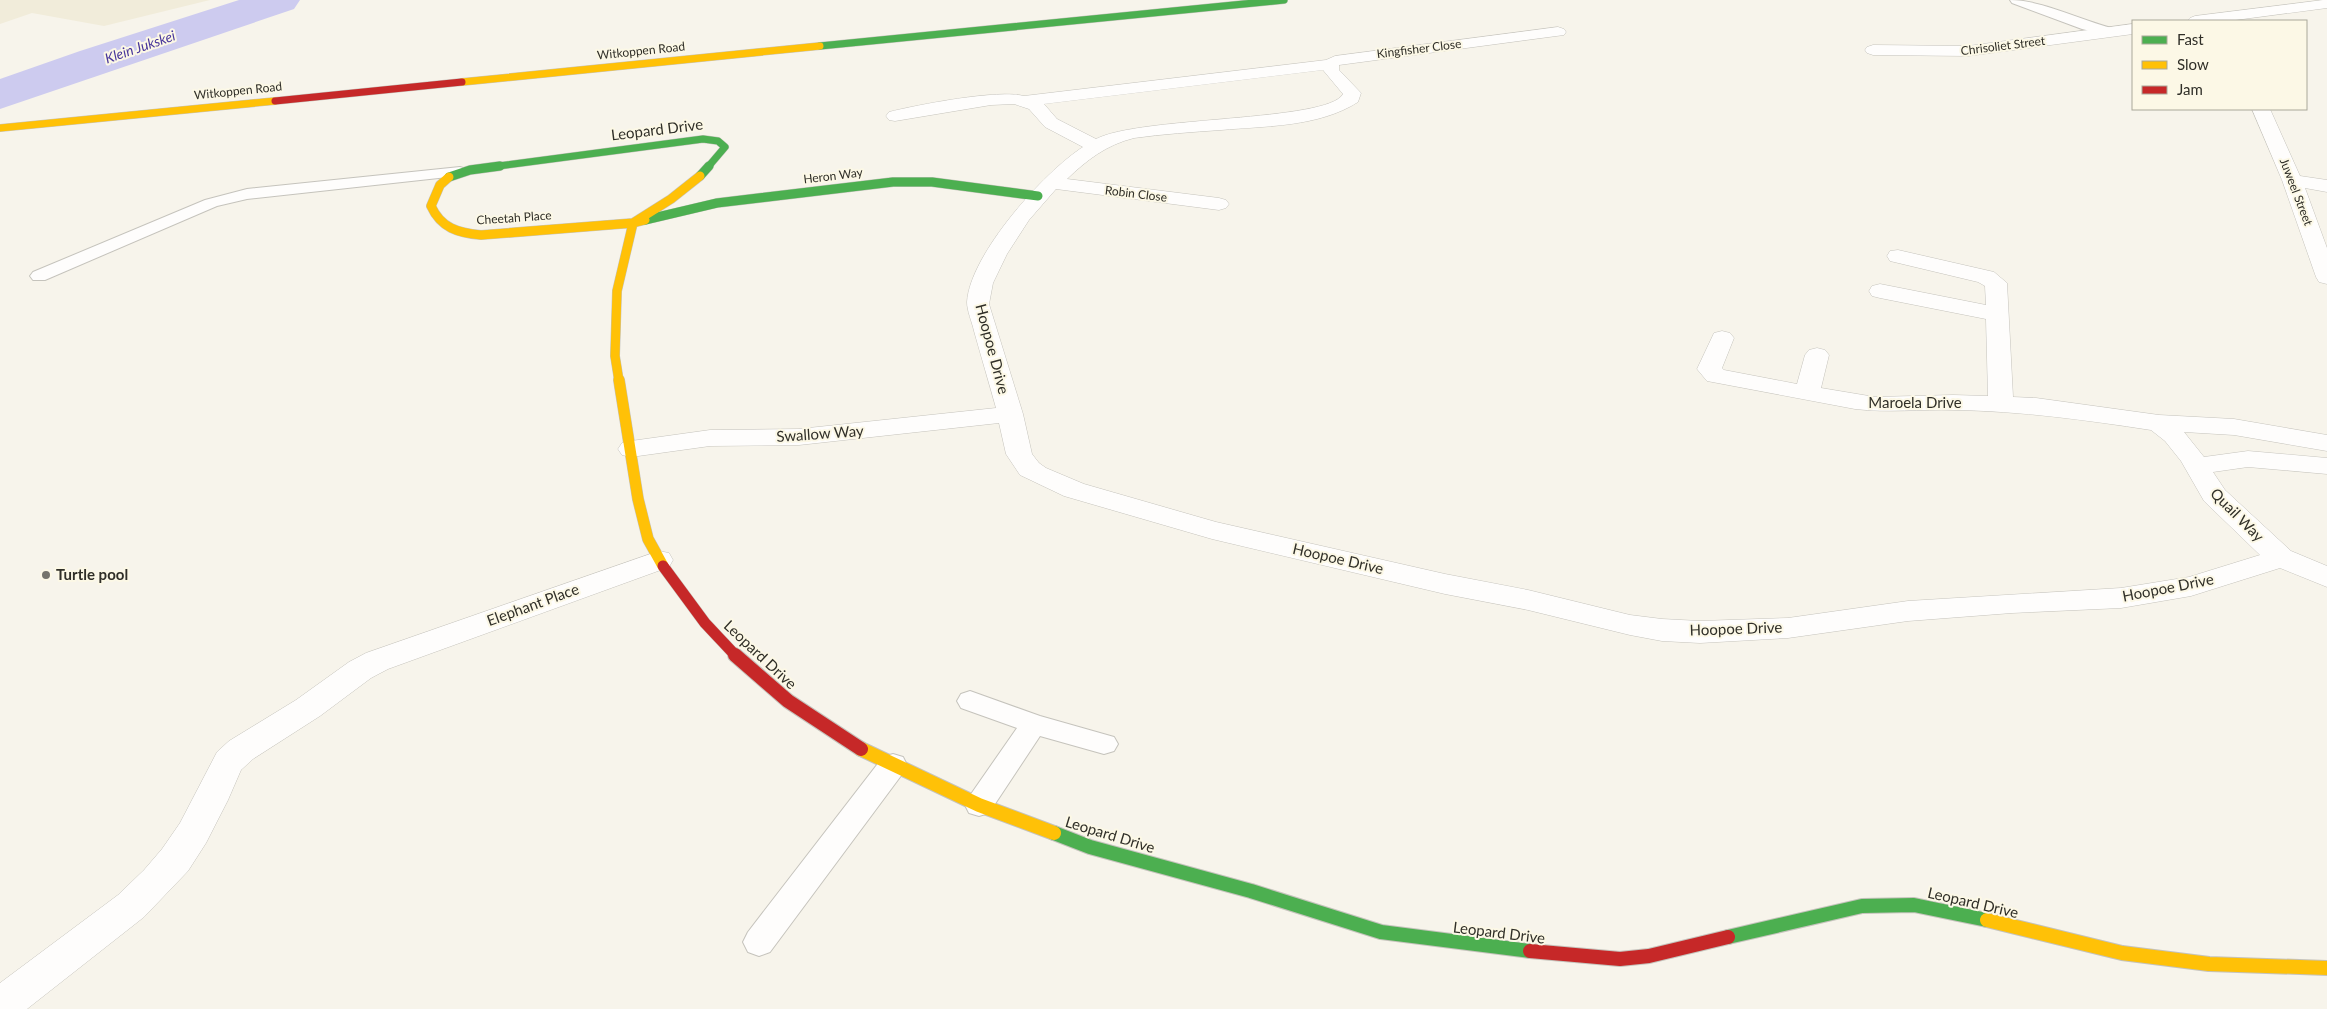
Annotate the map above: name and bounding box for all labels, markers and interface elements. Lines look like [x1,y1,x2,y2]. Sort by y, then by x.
legend [2132,20,2307,110]
water label: Klein Jukskei [102,26,178,67]
text: Fast [2177,30,2204,48]
street label: Chrisoliet Street [1960,33,2047,58]
street label: Kingfisher Close [1376,36,1462,61]
street label: Witkoppen Road [596,38,686,63]
text: Slow [2177,55,2209,73]
street label: Witkoppen Road [193,78,283,103]
text: Jam [2177,80,2203,98]
street label: Leopard Drive [610,114,704,144]
street label: Juweel Street [2277,156,2316,228]
street label: Heron Way [802,164,864,187]
street label: Robin Close [1104,182,1168,205]
street label: Cheetah Place [476,207,552,228]
street label: Hoopoe Drive [972,302,1014,396]
street label: Maroela Drive [1868,393,1962,411]
street label: Swallow Way [776,421,864,445]
street label: Quail Way [2207,484,2268,545]
street label: Hoopoe Drive [1291,539,1385,577]
place label: Turtle pool [56,565,128,583]
marker: Turtle pool [40,569,52,581]
street label: Hoopoe Drive [2121,569,2215,605]
street label: Elephant Place [484,579,581,629]
street label: Leopard Drive [721,616,801,692]
street label: Hoopoe Drive [1689,617,1783,639]
street label: Leopard Drive [1063,812,1157,856]
street label: Leopard Drive [1926,883,2020,921]
street label: Leopard Drive [1452,917,1546,947]

